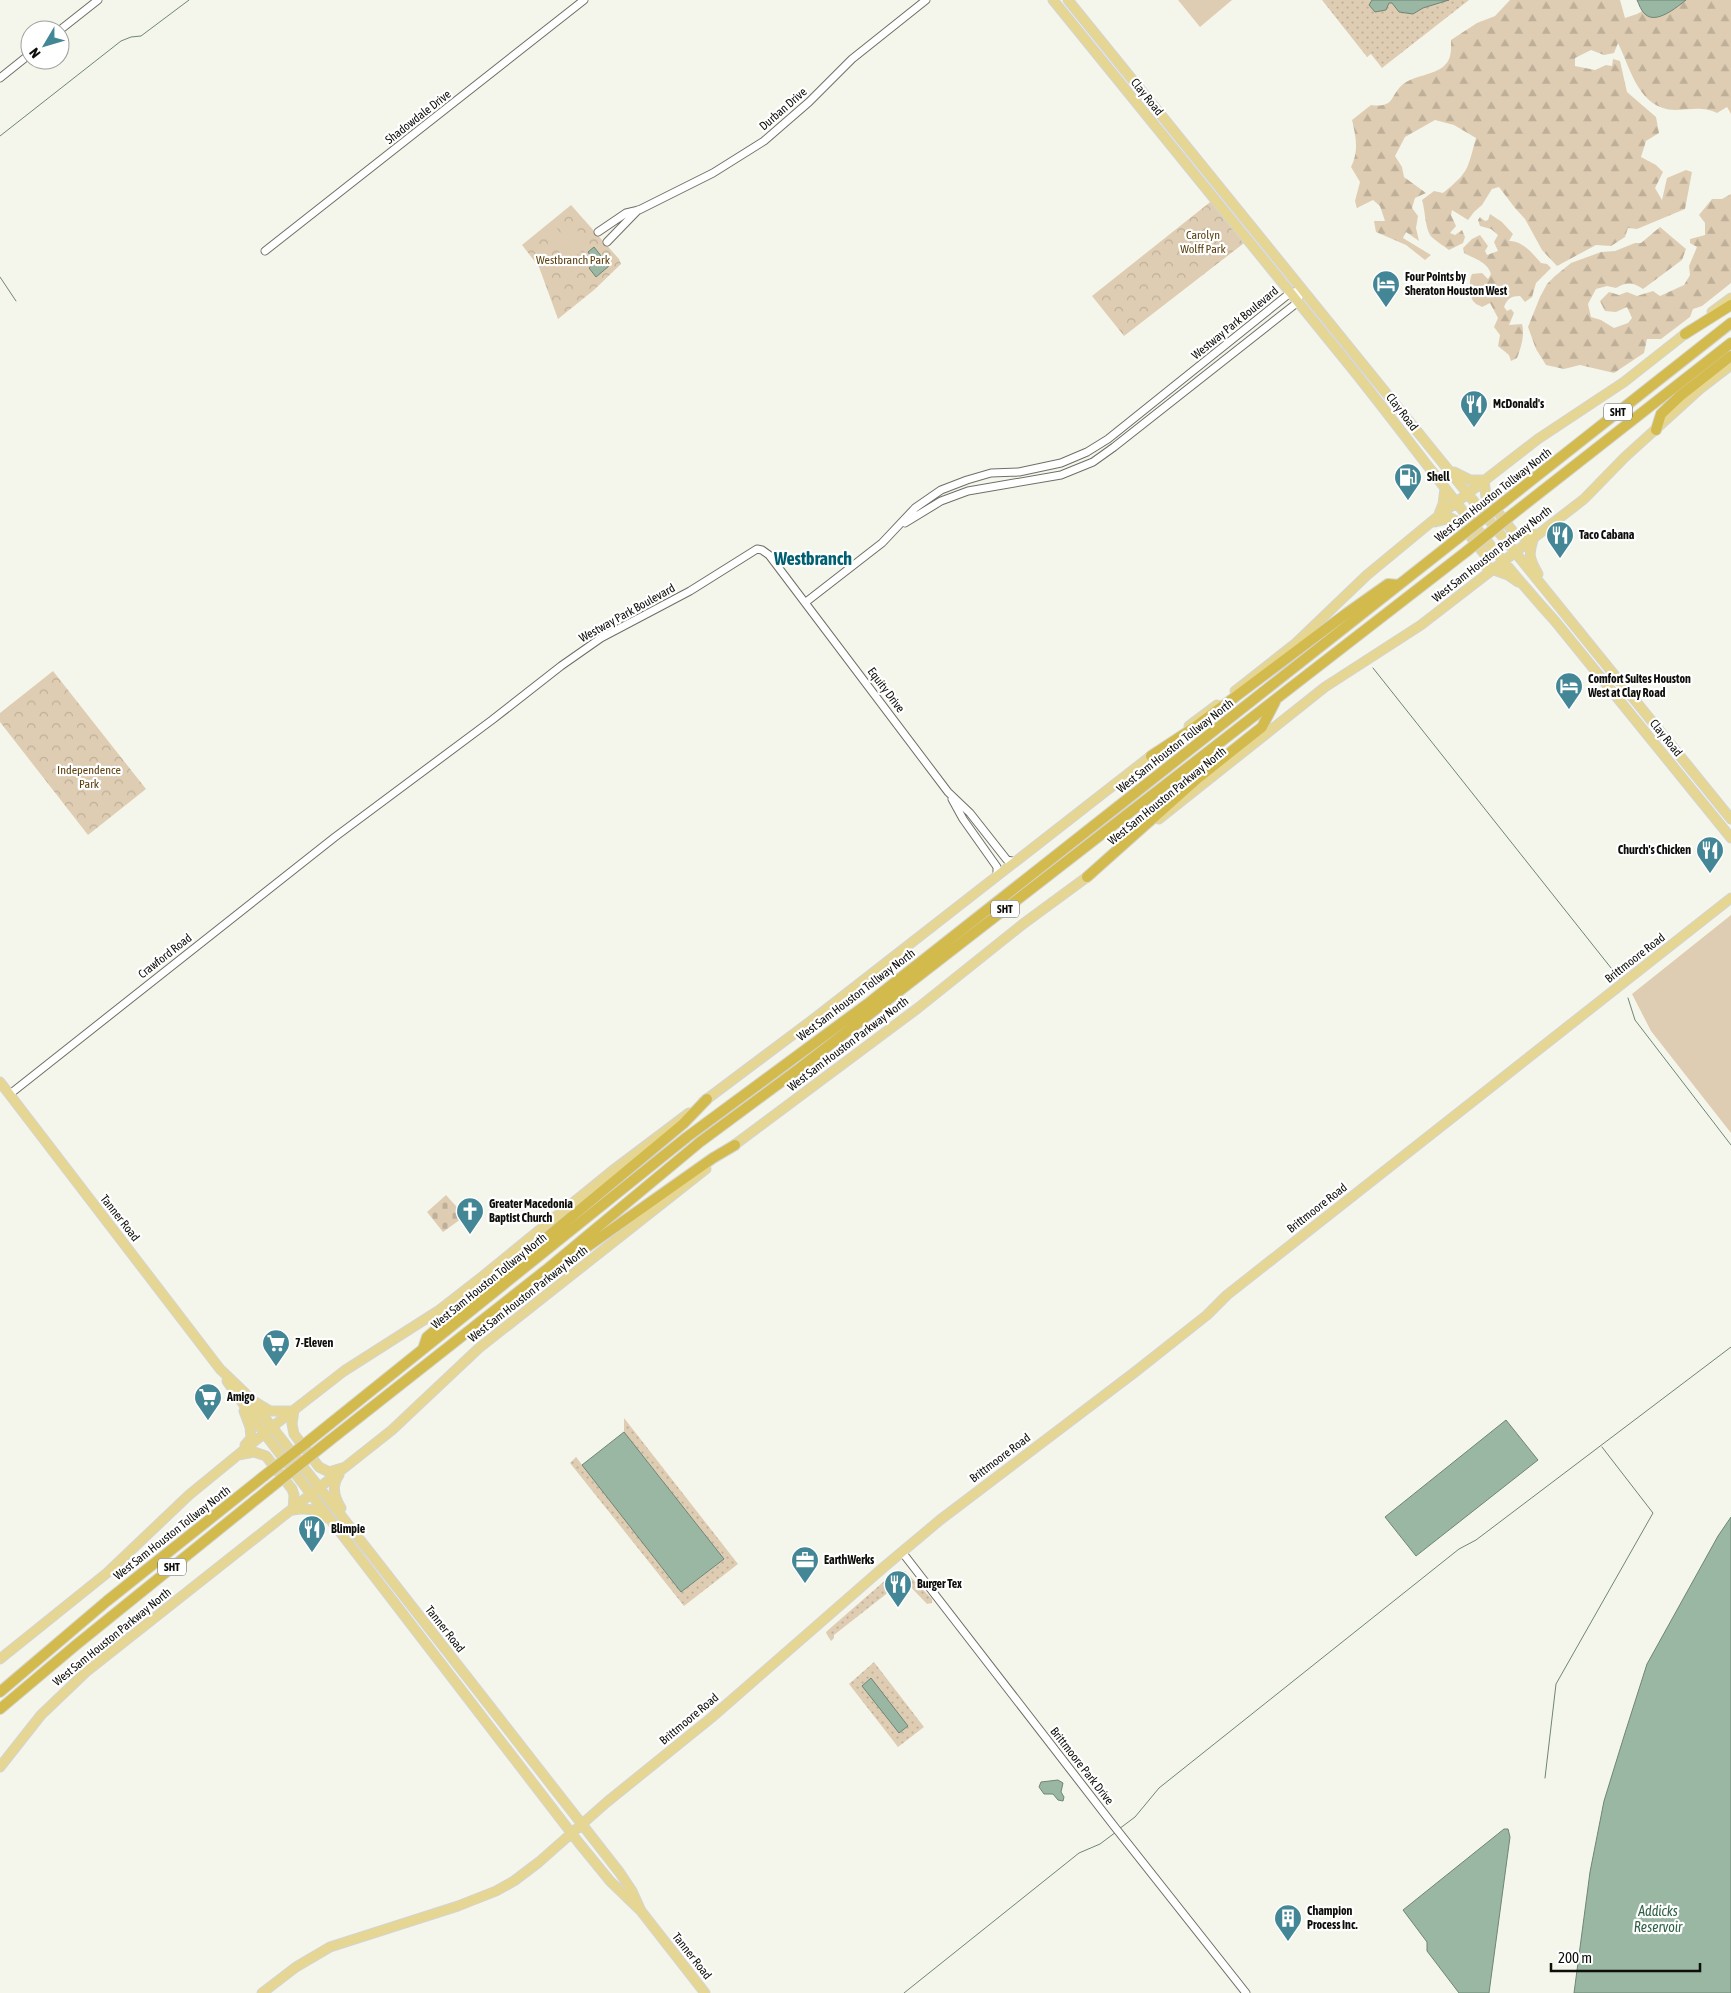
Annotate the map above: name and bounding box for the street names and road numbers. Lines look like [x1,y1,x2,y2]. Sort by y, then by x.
street label: Clay Road [1128,76,1166,118]
street label: Durban Drive [756,85,810,133]
street label: Shadowdale Drive [382,87,454,147]
street label: Westway Park Boulevard [1189,284,1281,362]
street label: Clay Road [1383,390,1421,434]
road number: SHT [1604,404,1632,421]
street label: West Sam Houston Tollway North [1432,445,1554,545]
street label: West Sam Houston Parkway North [1429,503,1555,605]
street label: Westway Park Boulevard [577,581,677,645]
street label: Equity Drive [865,665,907,715]
street label: West Sam Houston Tollway North [1114,696,1236,796]
street label: Clay Road [1647,717,1685,759]
street label: West Sam Houston Parkway North [1105,744,1229,848]
road number: SHT [991,901,1019,918]
street label: Brittmoore Road [1602,930,1668,986]
street label: Crawford Road [135,931,195,981]
street label: West Sam Houston Tollway North [794,946,918,1044]
street label: West Sam Houston Parkway North [785,994,911,1094]
street label: Brittmoore Road [1284,1180,1350,1236]
street label: Tanner Road [97,1192,143,1244]
street label: West Sam Houston Tollway North [429,1230,549,1332]
street label: West Sam Houston Parkway North [465,1243,591,1345]
street label: Brittmoore Road [967,1431,1033,1485]
street label: West Sam Houston Tollway North [111,1483,233,1583]
road number: SHT [158,1558,186,1575]
street label: West Sam Houston Parkway North [50,1585,174,1689]
street label: Tanner Road [422,1603,468,1655]
street label: Brittmoore Road [657,1690,721,1748]
street label: Brittmoore Park Drive [1047,1724,1117,1808]
street label: Tanner Road [669,1930,715,1982]

